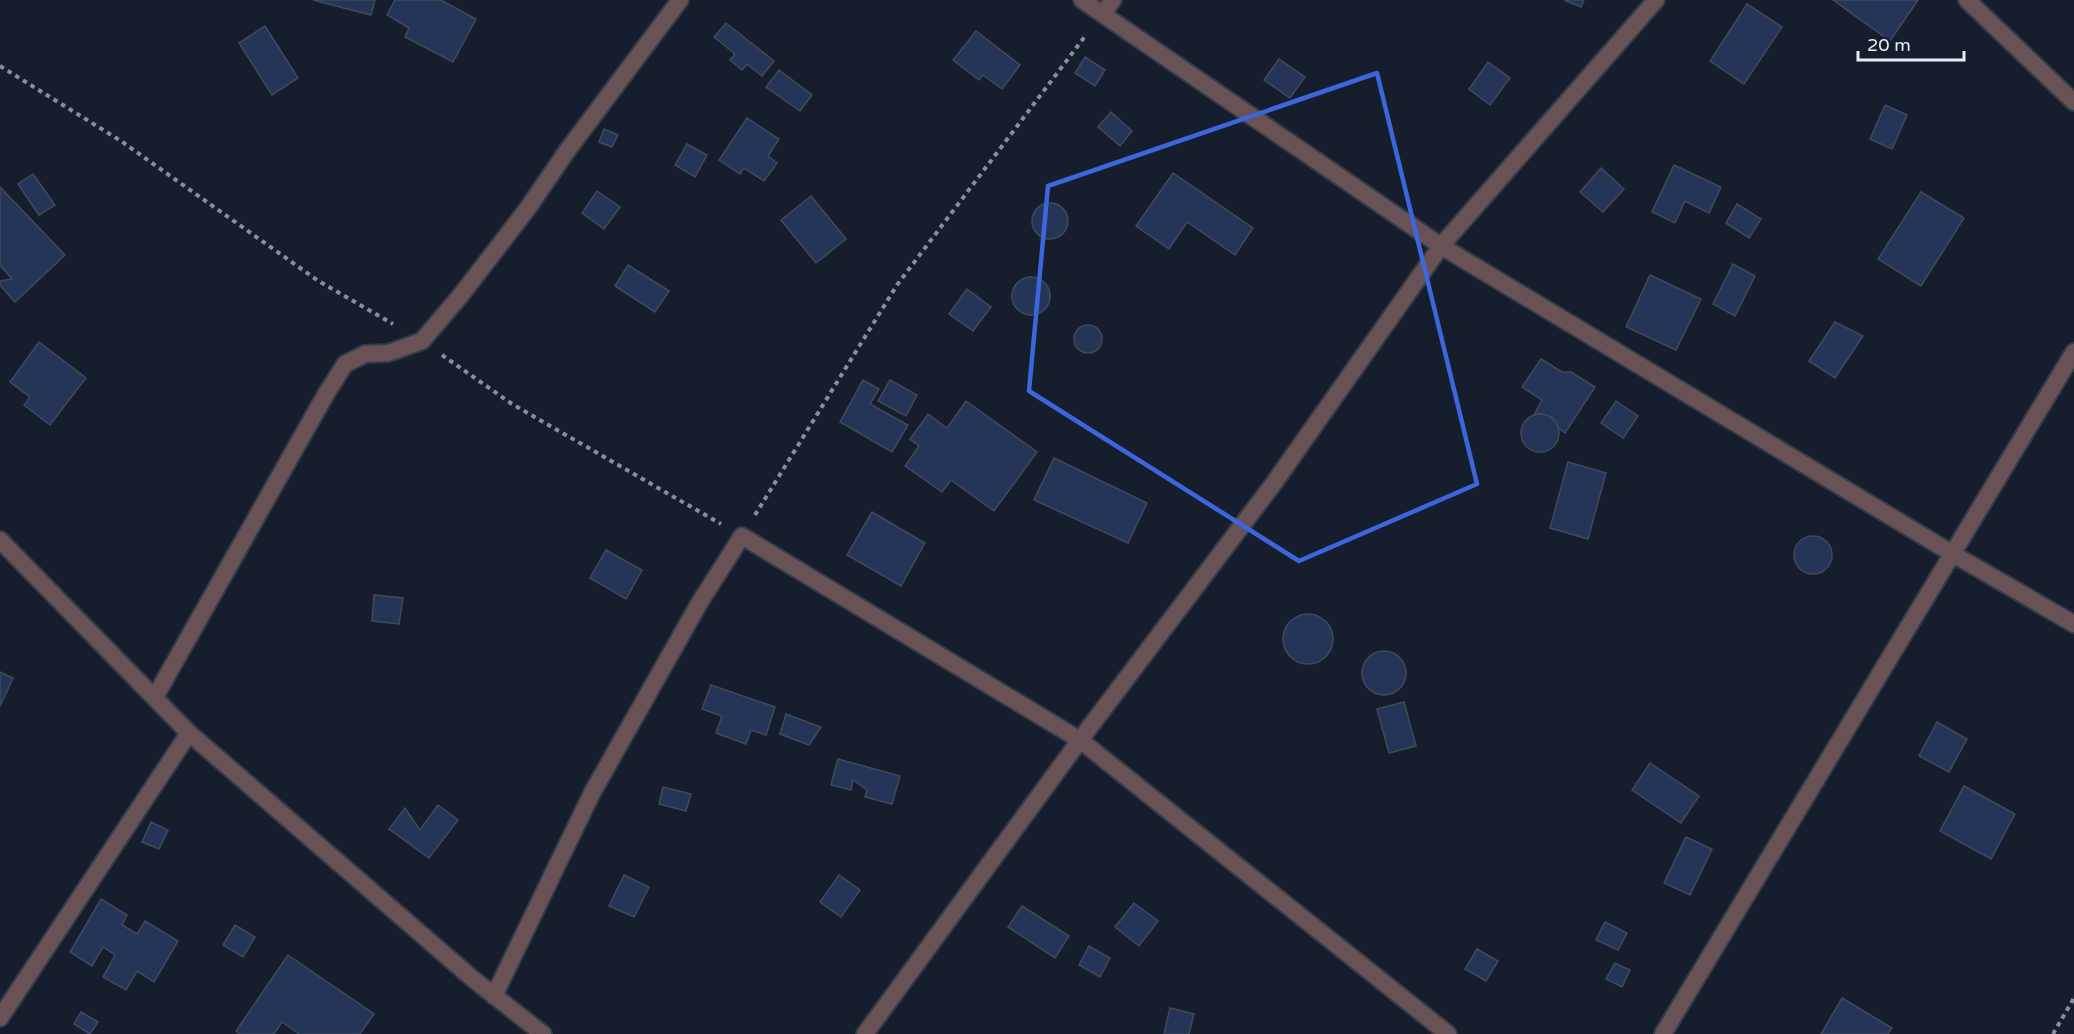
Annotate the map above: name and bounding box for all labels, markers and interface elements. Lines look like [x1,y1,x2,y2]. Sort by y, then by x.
scale bar [1858,24,1964,62]
text: 20 m [1867,34,1911,56]

